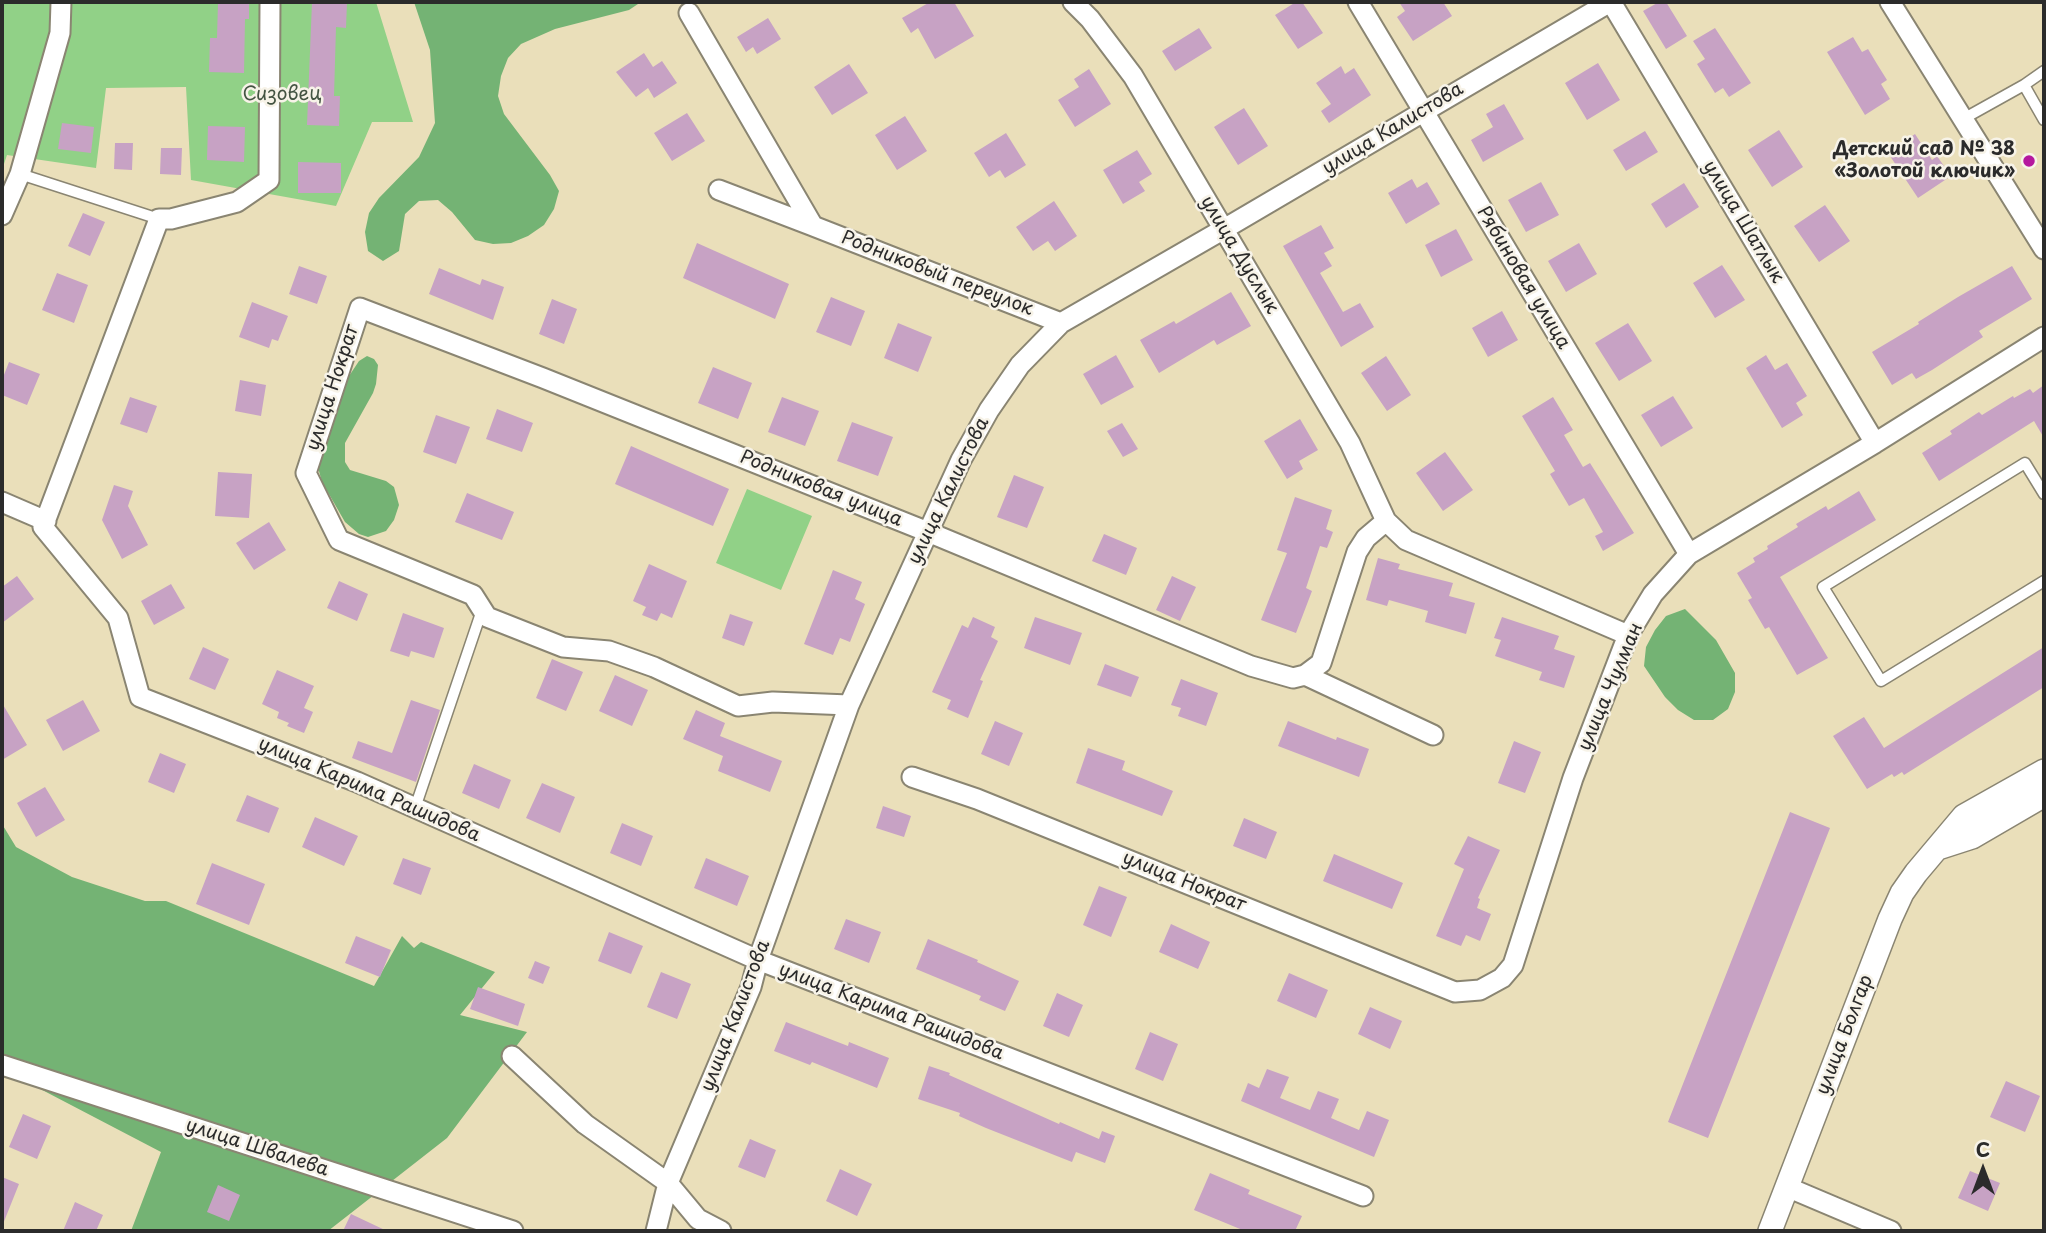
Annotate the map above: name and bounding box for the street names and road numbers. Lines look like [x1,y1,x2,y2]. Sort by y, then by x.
street label: улица Калистова [1318,78,1468,180]
street label: улица Шатлык [1698,157,1788,287]
street label: улица Дуслык [1195,192,1283,318]
street label: Рябиновая улица [1471,202,1575,354]
street label: Родниковый переулок [838,227,1036,321]
street label: улица Нократ [302,322,364,454]
street label: улица Калистова [904,414,994,568]
street label: Родниковая улица [736,446,906,532]
street label: улица Чулман [1574,620,1648,754]
street label: улица Карима Рашидова [255,733,483,847]
street label: улица Нократ [1119,847,1249,917]
street label: улица Калистова [697,937,775,1095]
street label: улица Карима Рашидова [775,959,1007,1065]
street label: улица Болгар [1812,972,1878,1098]
street label: улица Швалева [183,1114,331,1182]

